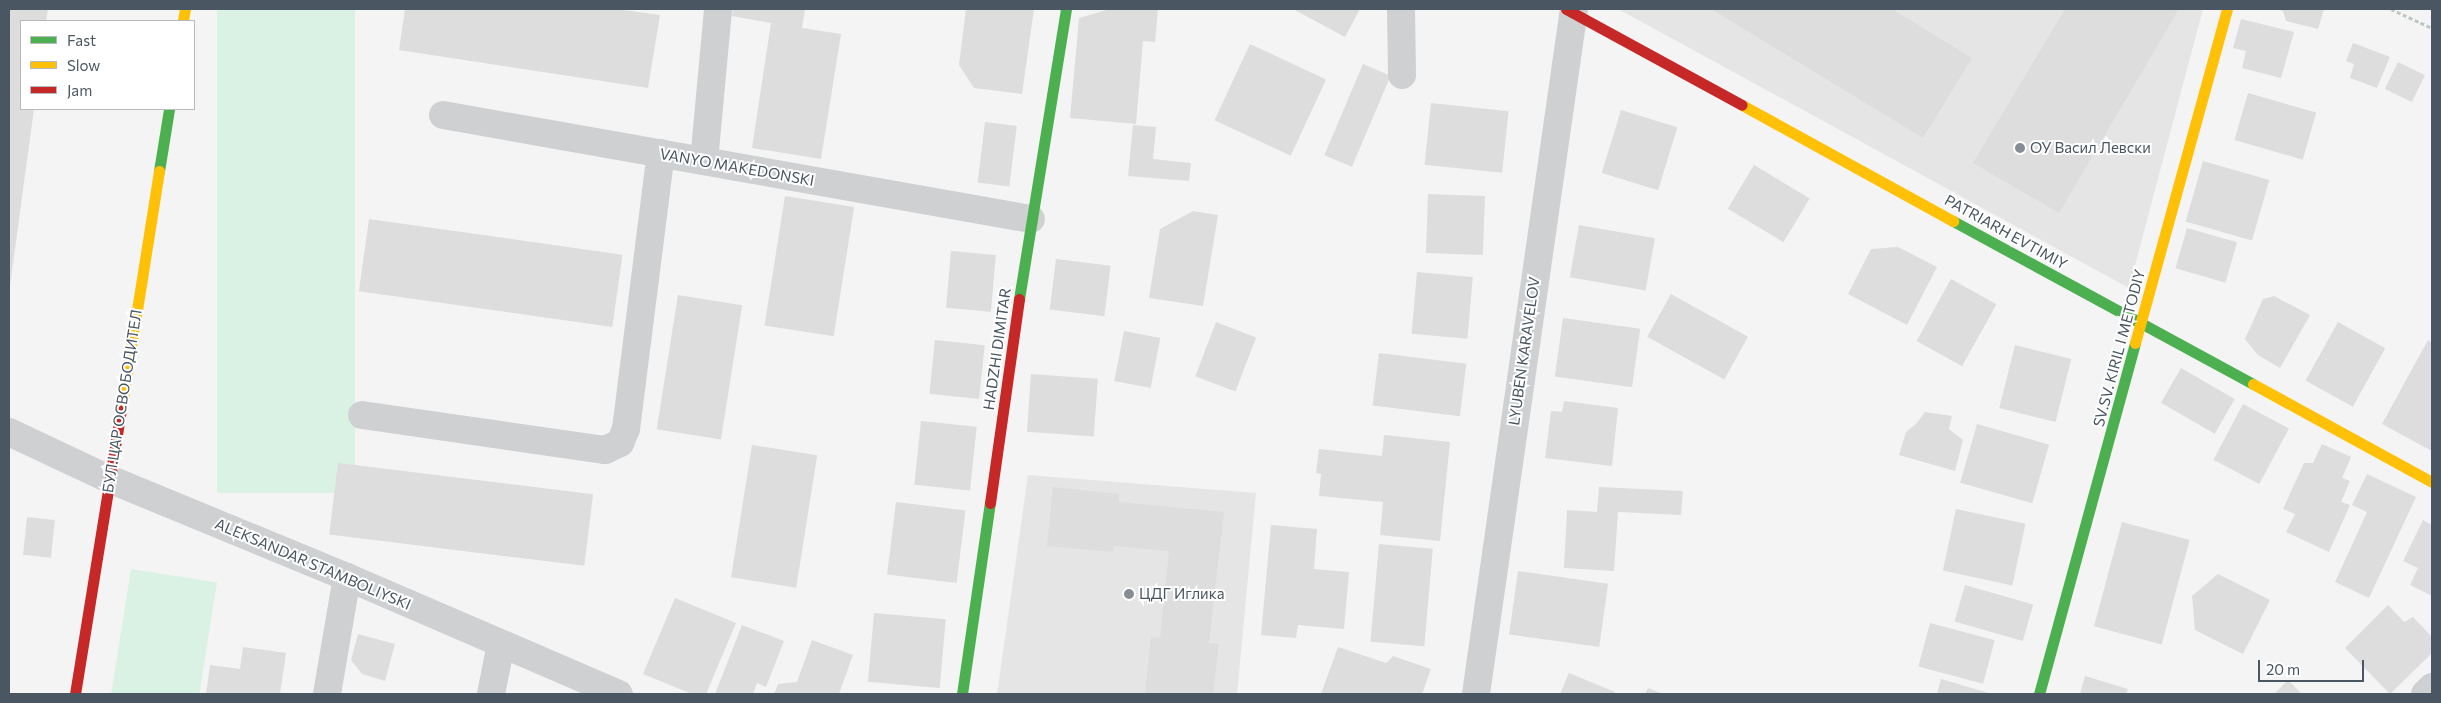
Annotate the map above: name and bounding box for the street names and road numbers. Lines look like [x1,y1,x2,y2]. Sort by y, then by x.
street label: VANYO MAKEDONSKI [658,145,816,189]
street label: PATRIARH EVTIMIY [1942,191,2070,273]
street label: SV.SV. KIRIL I METODIY [2089,267,2149,429]
street label: LYUBEN KARAVELOV [1505,276,1543,426]
street label: HADZHI DIMITAR [980,287,1014,411]
street label: БУЛ.ЦАР ОСВОБОДИТЕЛ [99,308,145,494]
street label: ALEKSANDAR STAMBOLIYSKI [212,514,414,614]

